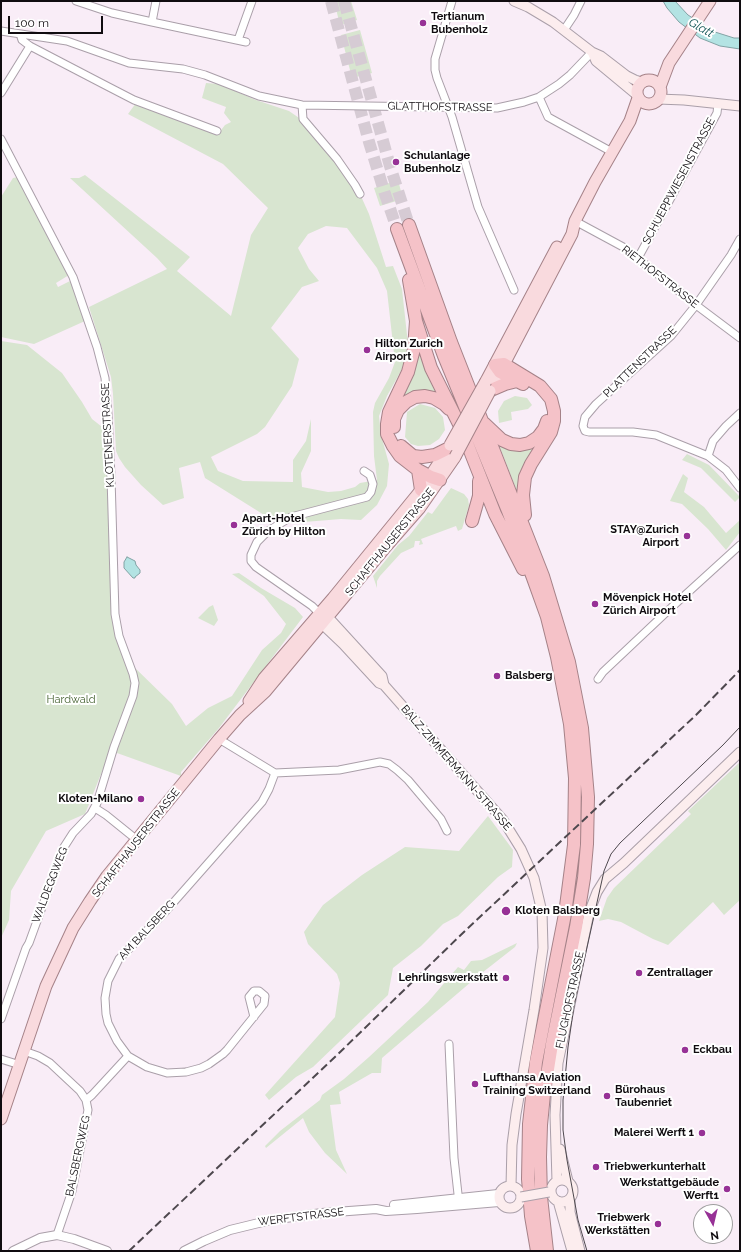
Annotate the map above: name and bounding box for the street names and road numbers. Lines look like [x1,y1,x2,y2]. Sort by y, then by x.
street label: GLATTHOFSTRASSE [387,99,493,115]
street label: SCHUEPPWIESENSTRASSE [640,115,718,247]
street label: RIETHOFSTRASSE [619,243,701,311]
street label: PLATTENSTRASSE [601,324,679,400]
street label: KLOTENERSTRASSE [99,382,117,488]
street label: SCHAFFHAUSERSTRASSE [342,485,438,599]
street label: BALZ-ZIMMERMANN-STRASSE [398,703,514,833]
street label: SCHAFFHAUSERSTRASSE [89,786,183,900]
street label: WALDEGGWEG [29,845,71,925]
street label: AM BALSBERG [116,897,178,963]
street label: FLUGHOFSTRASSE [553,950,587,1050]
street label: BALSBERGWEG [63,1114,93,1198]
street label: WERFTSTRASSE [257,1205,345,1229]

